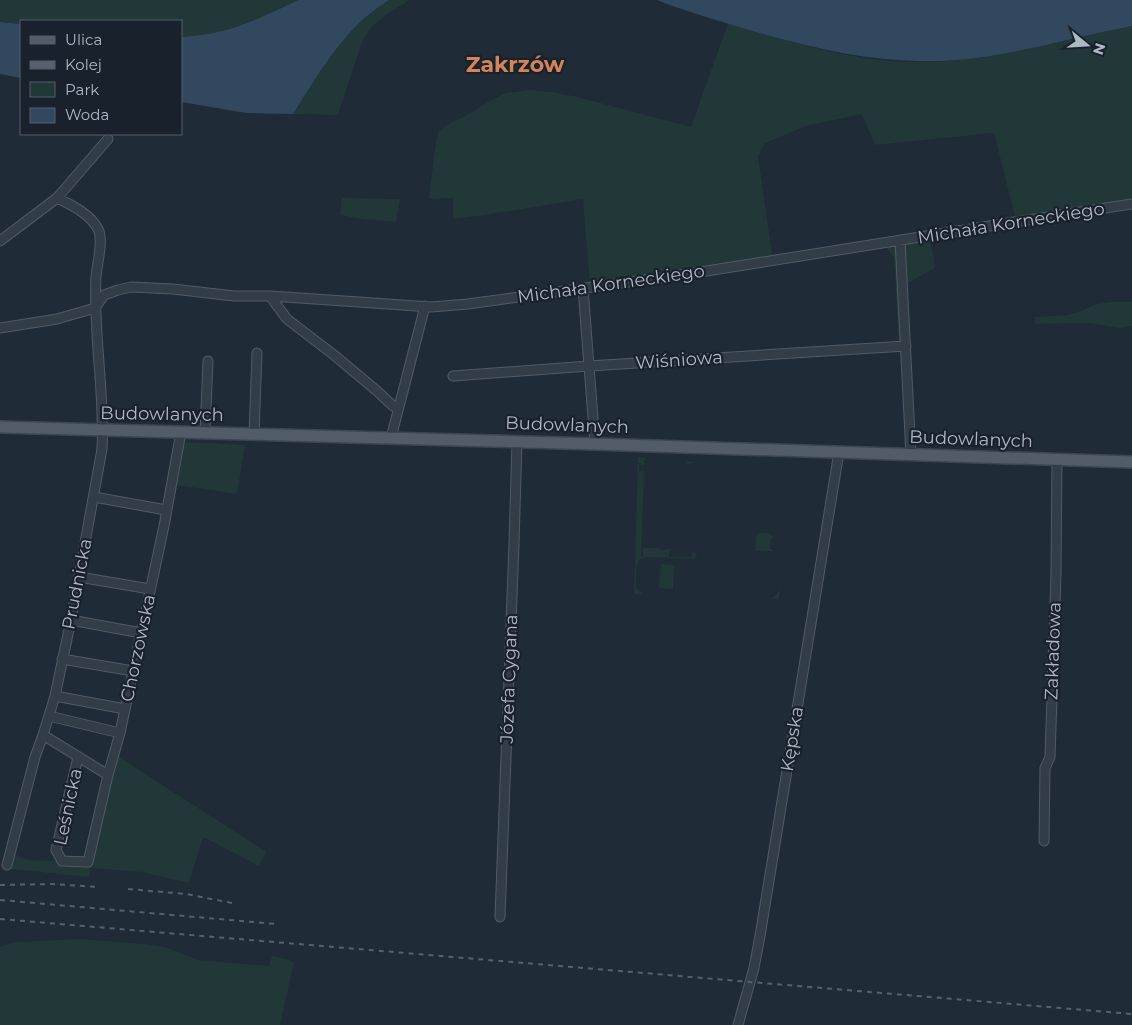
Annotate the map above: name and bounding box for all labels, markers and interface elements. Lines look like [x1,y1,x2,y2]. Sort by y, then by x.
legend [20,20,182,135]
north arrow [1062,20,1112,70]
text: Ulica [65,30,102,49]
text: N [1089,41,1110,57]
district label: Zakrzów [466,51,565,78]
text: Kolej [65,55,102,74]
text: Park [65,80,99,99]
text: Woda [65,105,109,124]
street label: Michała Korneckiego [916,197,1106,249]
street label: Michała Korneckiego [516,260,706,308]
street label: Wiśniowa [635,346,723,374]
street label: Budowlanych [100,402,224,426]
street label: Budowlanych [505,412,629,438]
street label: Budowlanych [909,426,1033,452]
street label: Prudnicka [57,537,97,631]
street label: Chorzowska [116,592,160,704]
street label: Zakładowa [1040,602,1066,700]
street label: Józefa Cygana [496,614,522,745]
street label: Kępska [776,705,808,773]
street label: Leśnicka [49,766,87,848]

